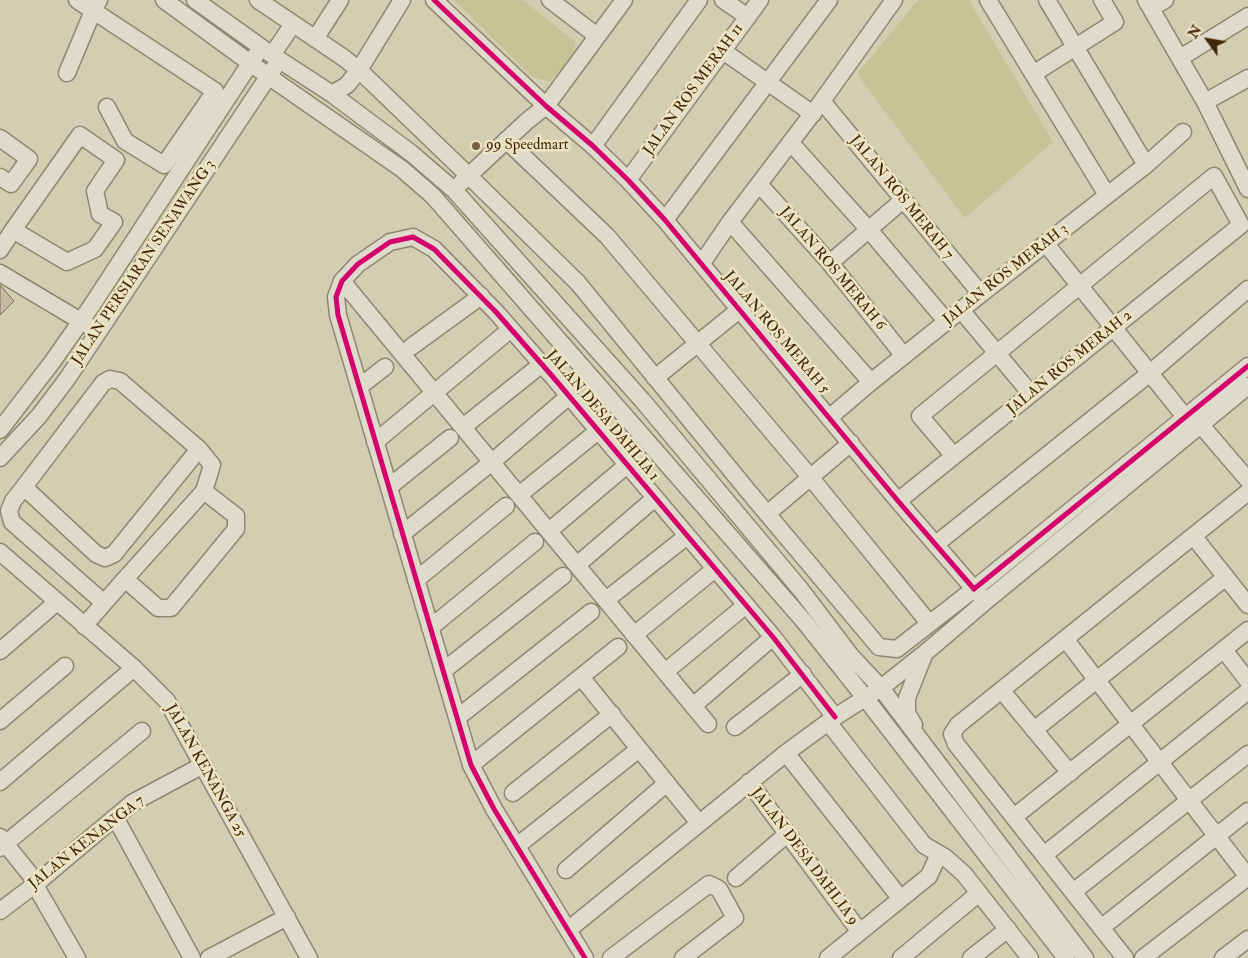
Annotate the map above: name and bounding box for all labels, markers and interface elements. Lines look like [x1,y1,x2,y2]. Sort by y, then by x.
north arrow [1183,15,1233,65]
street label: JALAN ROS MERAH 11 [640,21,748,159]
text: N [1184,22,1205,42]
street label: JALAN ROS MERAH 7 [845,132,957,264]
place label: 99 Speedmart [486,137,569,155]
marker: 99 Speedmart [470,140,482,152]
street label: JALAN PERSIARAN SENAWANG 3 [68,157,220,369]
street label: JALAN ROS MERAH 6 [775,204,889,334]
street label: JALAN ROS MERAH 3 [940,221,1072,329]
street label: JALAN ROS MERAH 5 [719,268,833,398]
street label: JALAN ROS MERAH 2 [1004,307,1136,419]
street label: JALAN DESA DAHLIA 1 [542,347,662,485]
street label: JALAN KENANGA 25 [161,701,249,841]
street label: JALAN DESA DAHLIA 9 [746,785,862,929]
street label: JALAN KENANGA 7 [25,792,149,894]

